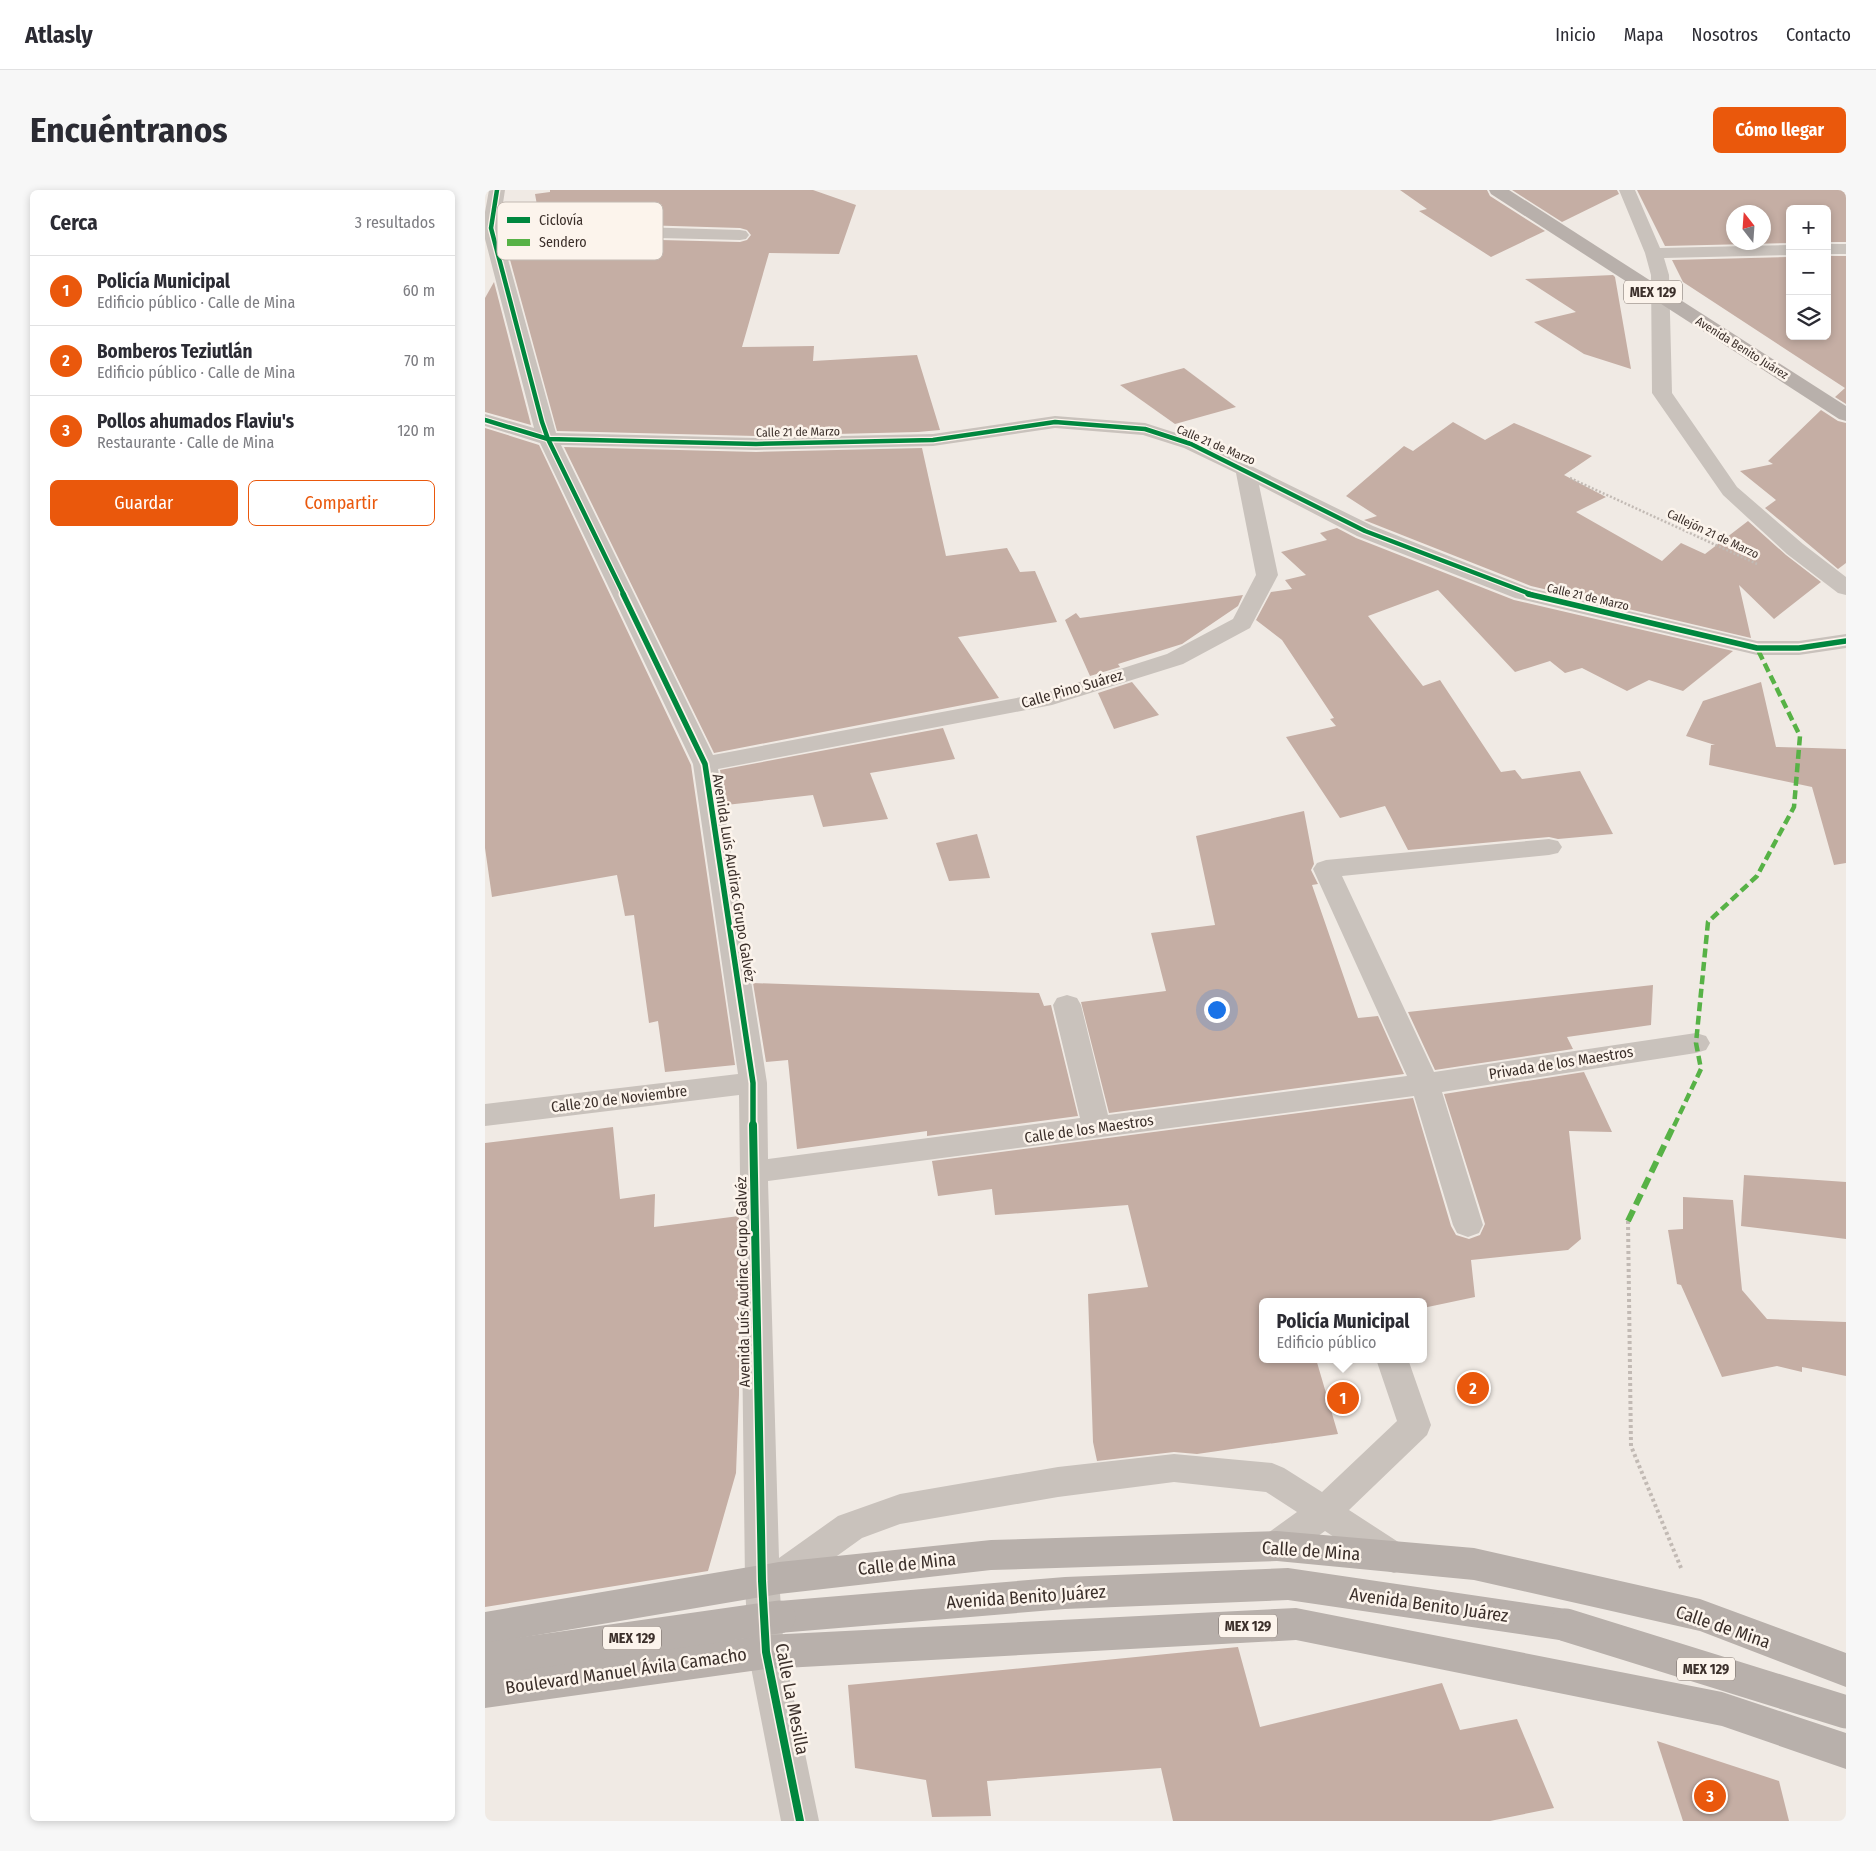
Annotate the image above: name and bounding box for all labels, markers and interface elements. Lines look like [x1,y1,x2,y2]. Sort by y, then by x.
text: Atlasly [25,21,93,49]
text: Inicio [1555,24,1596,46]
text: Mapa [1624,24,1664,46]
text: Nosotros [1692,24,1758,46]
text: Contacto [1786,24,1851,46]
button: Cómo llegar [1713,107,1846,153]
text: Encuéntranos [30,109,228,151]
legend [497,202,663,260]
north arrow [1726,205,1771,250]
map controls [1786,205,1831,340]
button: + [1786,205,1831,250]
text: Cerca [50,210,98,236]
text: Ciclovía [539,212,583,229]
text: 3 resultados [355,213,435,232]
text: Sendero [539,234,587,251]
button: − [1786,250,1831,295]
text: Policía Municipal [97,270,230,293]
road number: MEX 129 [1624,280,1682,304]
text: 1 [63,281,69,300]
text: 60 m [403,281,435,300]
text: Edificio público · Calle de Mina [97,293,295,312]
button: layers [1786,295,1831,340]
street label: Avenida Benito Juárez [1693,314,1791,382]
text: Bomberos Teziutlán [97,340,253,363]
text: 2 [62,351,70,370]
text: 70 m [404,351,435,370]
text: Edificio público · Calle de Mina [97,363,295,382]
text: Pollos ahumados Flaviu's [97,410,294,433]
text: 3 [62,421,70,440]
text: 120 m [397,421,435,440]
street label: Calle 21 de Marzo [1175,422,1257,468]
street label: Calle 21 de Marzo [756,424,840,440]
text: Restaurante · Calle de Mina [97,433,274,452]
button: Guardar [50,480,238,526]
button: Compartir [248,480,435,526]
street label: Callejón 21 de Marzo [1665,507,1761,561]
street label: Calle 21 de Marzo [1546,581,1630,613]
street label: Calle Pino Suárez [1019,666,1125,712]
street label: Avenida Luís Audirac Grupo Galvéz [709,773,759,983]
your location [1204,997,1230,1023]
street label: Privada de los Maestros [1488,1043,1634,1083]
street label: Calle 20 de Noviembre [550,1082,688,1116]
street label: Calle de los Maestros [1023,1111,1155,1147]
street label: Avenida Luís Audirac Grupo Galvéz [732,1176,754,1387]
popup [1259,1298,1427,1363]
text: Policía Municipal [1277,1310,1409,1333]
text: Edificio público [1277,1333,1376,1352]
pin: 2 [1457,1369,1489,1407]
pin: 1 [1327,1379,1359,1417]
street label: Calle de Mina [1261,1537,1361,1565]
street label: Calle de Mina [857,1548,957,1580]
street label: Avenida Benito Juárez [945,1580,1107,1614]
street label: Avenida Benito Juárez [1348,1583,1510,1627]
street label: Calle de Mina [1673,1601,1773,1653]
road number: MEX 129 [1219,1614,1277,1638]
road number: MEX 129 [603,1626,661,1650]
street label: Calle La Mesilla [770,1641,814,1757]
street label: Boulevard Manuel Ávila Camacho [504,1642,748,1699]
road number: MEX 129 [1677,1658,1735,1680]
pin: 3 [1694,1777,1726,1815]

